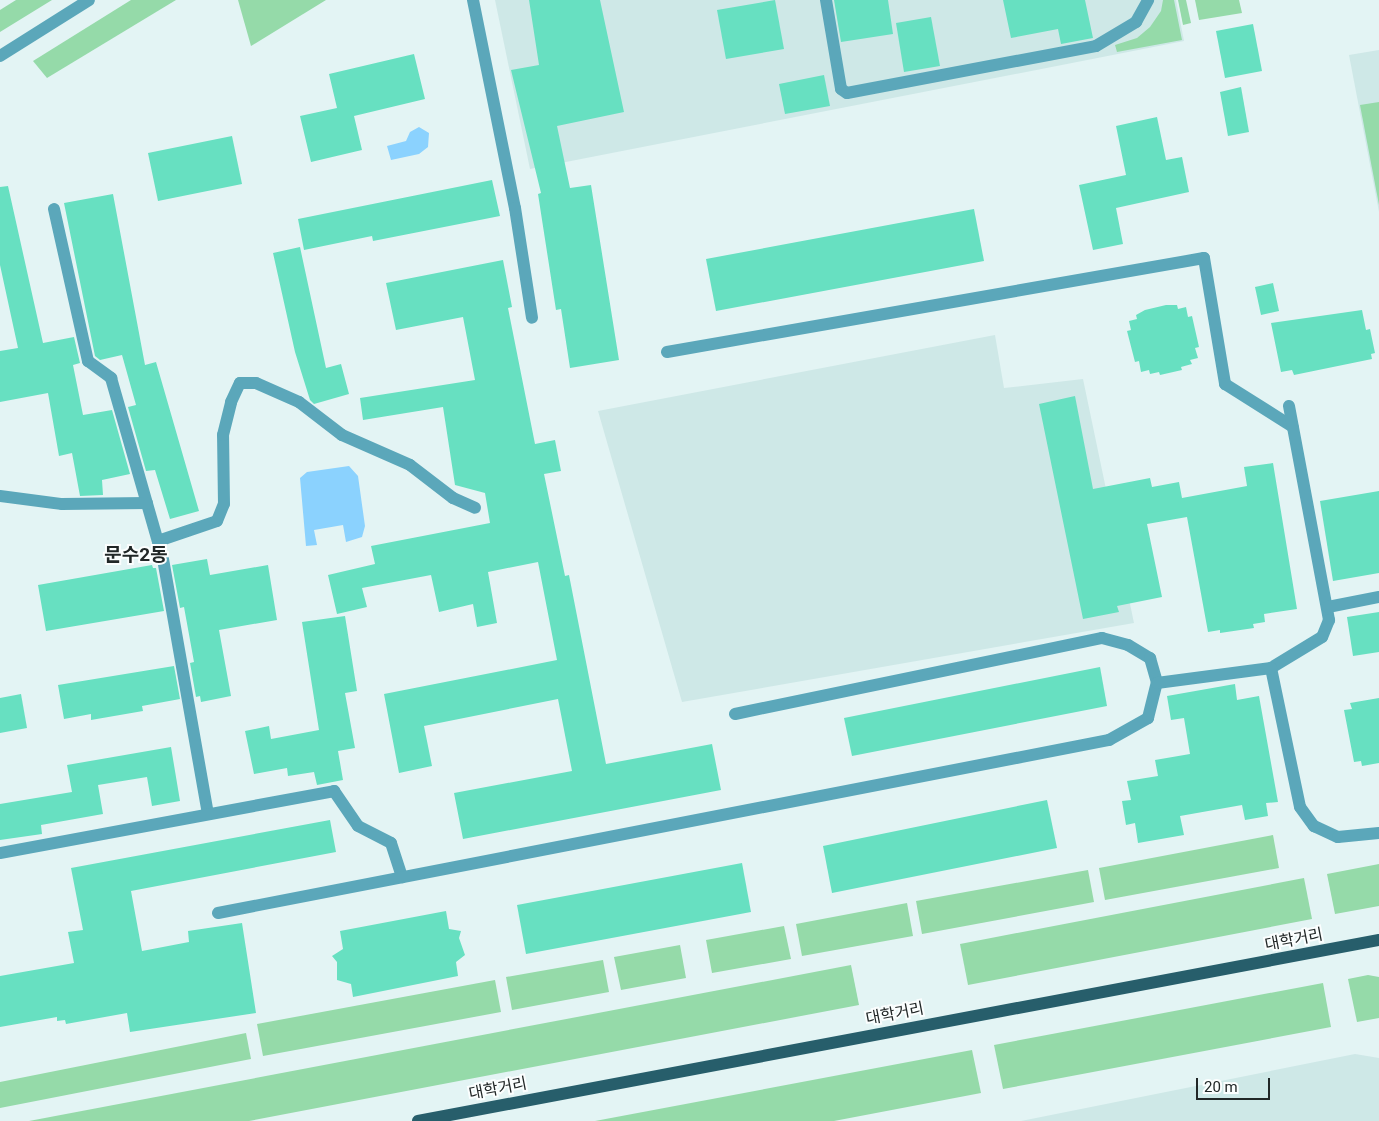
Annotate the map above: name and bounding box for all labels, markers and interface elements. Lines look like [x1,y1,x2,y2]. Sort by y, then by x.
district label: 문수2동 [104,544,168,566]
street label: 대학거리 [1263,925,1325,955]
street label: 대학거리 [864,999,926,1029]
scale bar [1199,1068,1273,1100]
street label: 대학거리 [467,1074,529,1104]
text: 20 m [1204,1078,1238,1096]

